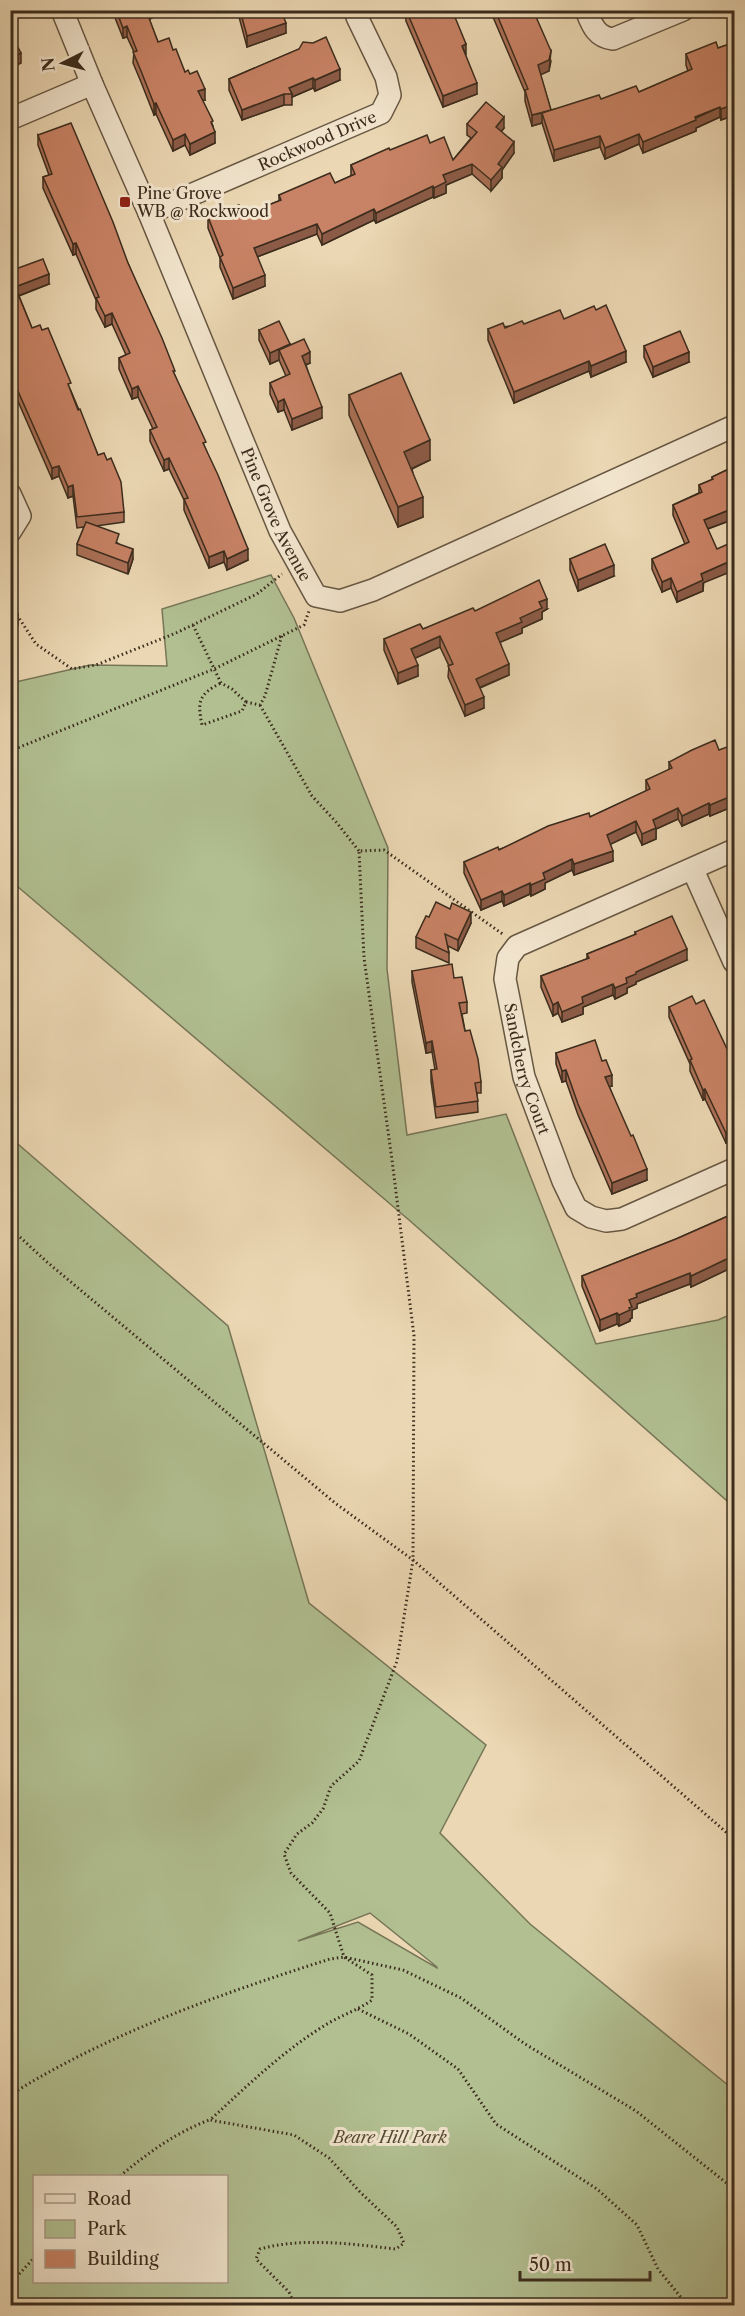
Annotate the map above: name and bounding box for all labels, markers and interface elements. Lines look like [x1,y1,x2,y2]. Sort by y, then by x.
north arrow [33,33,93,93]
text: N [37,57,59,73]
street label: Rockwood Drive [255,106,379,175]
place label: Pine Grove WB @ Rockwood [136,183,269,221]
marker: Pine Grove WB @ Rockwood [118,195,132,209]
street label: Pine Grove Avenue [237,445,316,585]
street label: Sandcherry Court [500,1001,555,1138]
park label: Beare Hill Park [331,2127,447,2147]
legend [33,2175,228,2283]
text: Road [87,2188,132,2210]
text: Park [87,2218,128,2240]
scale bar [520,2244,650,2282]
text: Building [87,2248,159,2270]
text: 50 m [529,2254,572,2276]

